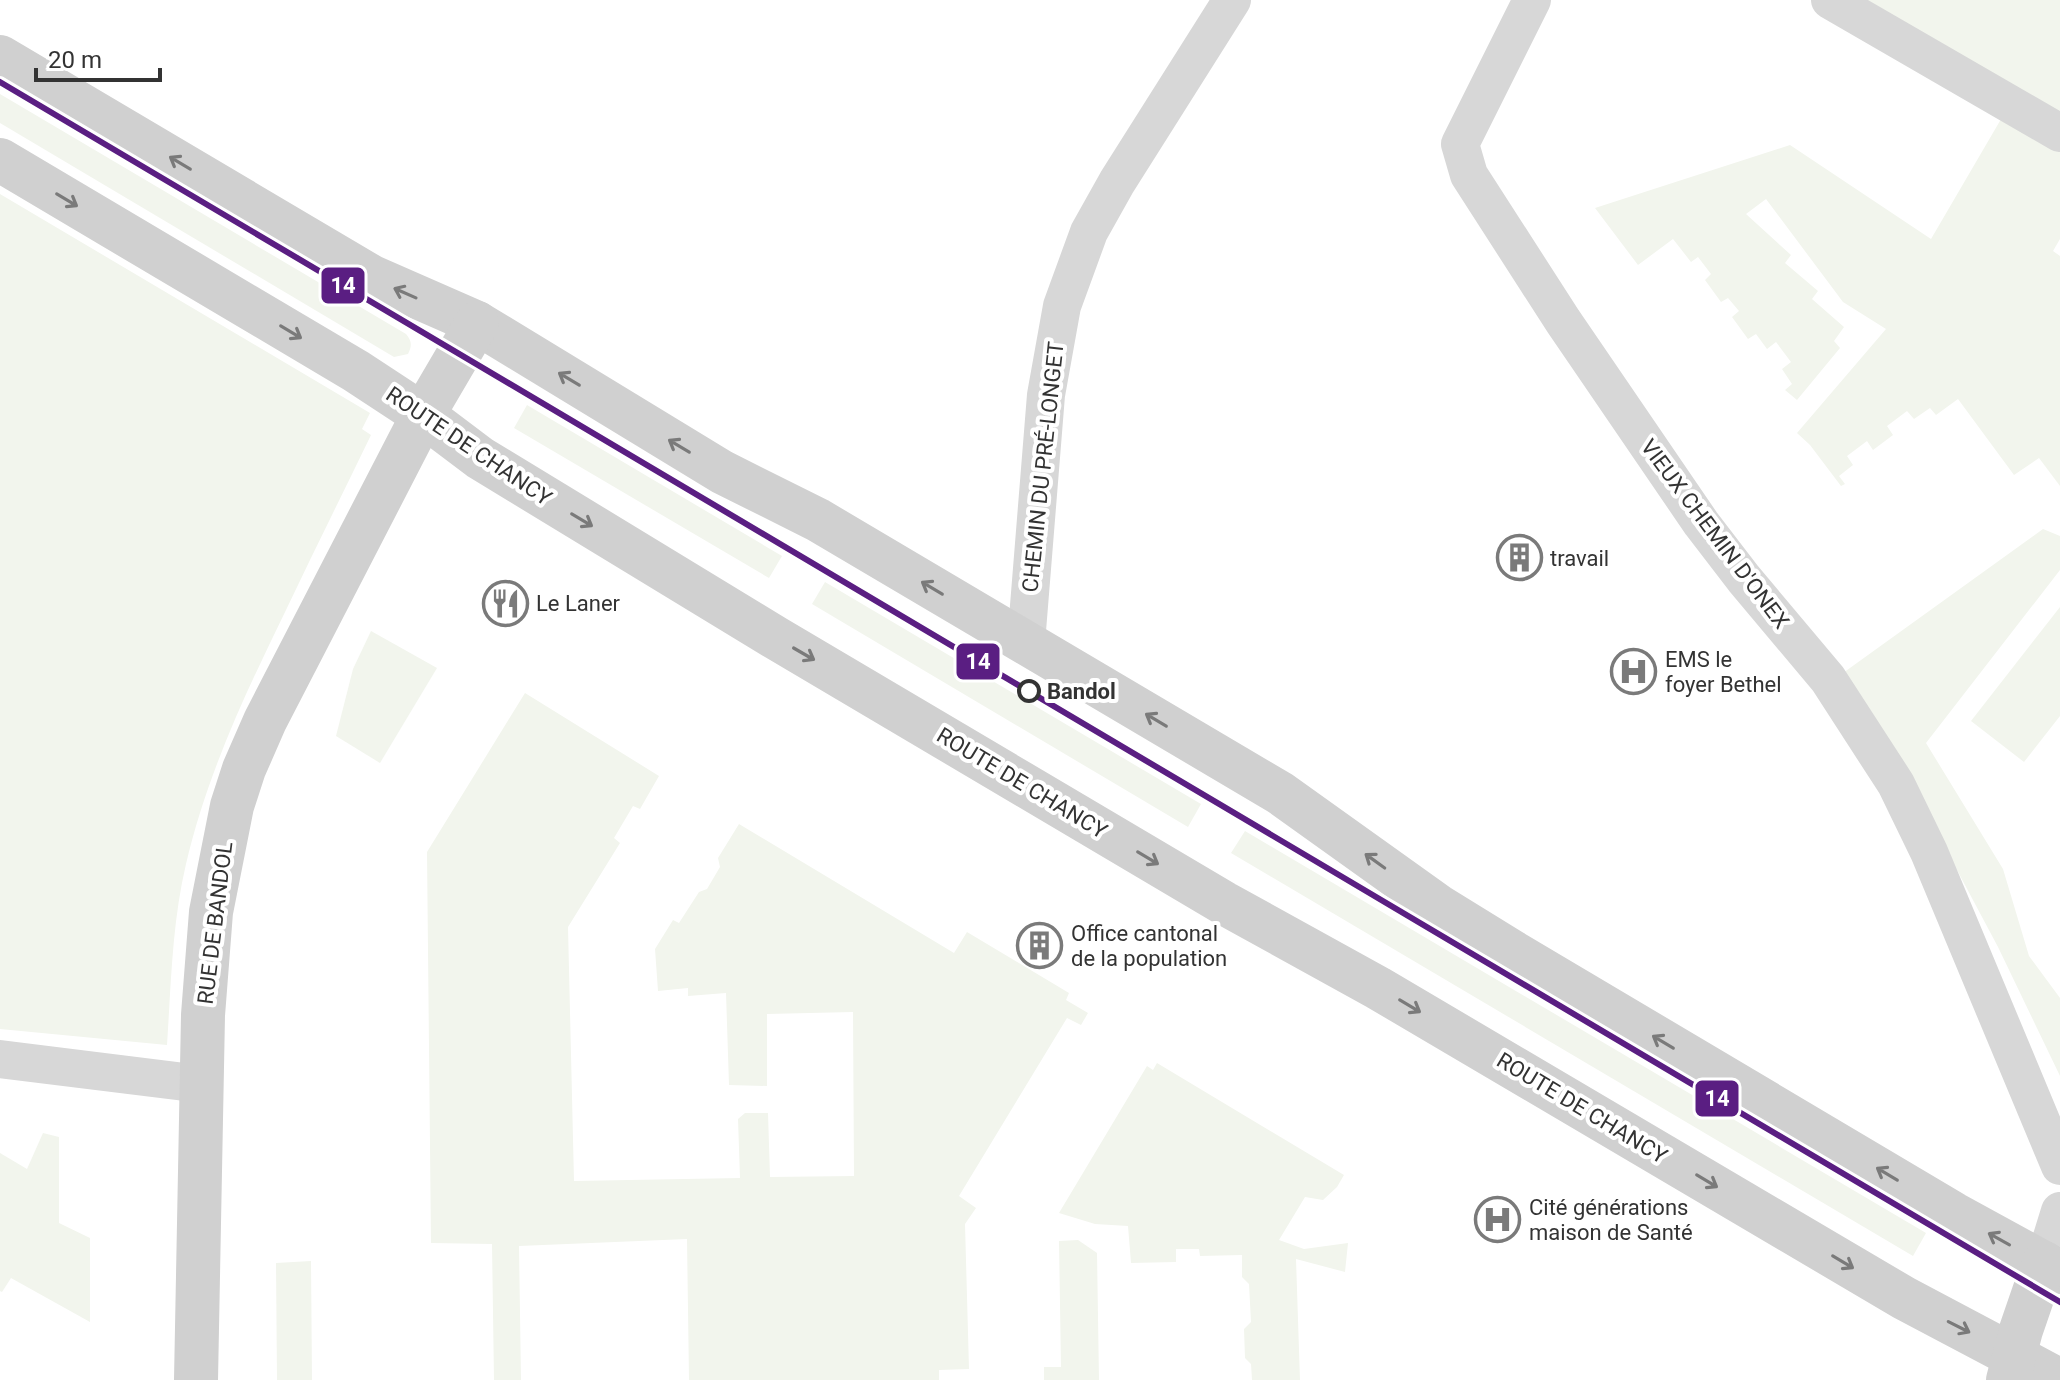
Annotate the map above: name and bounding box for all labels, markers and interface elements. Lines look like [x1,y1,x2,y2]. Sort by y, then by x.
scale bar [36,32,160,82]
text: 20 m [48,46,102,74]
one-way arrow [169,155,192,171]
one-way arrow [55,192,78,208]
line badge: 14 [320,266,366,305]
text: 14 [330,273,356,298]
one-way arrow [393,284,418,299]
one-way arrow [279,324,302,340]
street label: CHEMIN DU PRÉ-LONGET [1017,340,1069,594]
one-way arrow [558,371,581,387]
street label: ROUTE DE CHANCY [381,381,557,511]
street label: VIEUX CHEMIN D'ONEX [1636,435,1794,634]
one-way arrow [668,438,691,454]
one-way arrow [570,512,593,528]
building icon: travail [1495,534,1543,582]
place label: travail [1550,546,1609,571]
restaurant icon: Le Laner [481,579,529,627]
one-way arrow [921,580,944,596]
place label: Le Laner [536,591,621,616]
line badge: 14 [955,642,1001,681]
one-way arrow [792,647,815,663]
place label: EMS le foyer Bethel [1665,647,1782,697]
hospital icon: EMS le foyer Bethel [1610,648,1658,696]
text: 14 [965,649,991,674]
place label: Bandol [1047,679,1116,704]
marker: Bandol [1018,680,1040,702]
one-way arrow [1145,712,1168,728]
street label: ROUTE DE CHANCY [932,722,1112,844]
street label: RUE DE BANDOL [193,840,237,1006]
one-way arrow [1136,851,1159,867]
one-way arrow [1364,853,1386,869]
place label: Office cantonal de la population [1071,921,1227,971]
building icon: Office cantonal de la population [1016,922,1064,970]
one-way arrow [1398,999,1421,1015]
one-way arrow [1652,1034,1675,1050]
street label: ROUTE DE CHANCY [1492,1047,1672,1169]
line badge: 14 [1694,1079,1740,1118]
text: 14 [1704,1086,1730,1111]
one-way arrow [1876,1166,1899,1182]
one-way arrow [1695,1174,1718,1190]
place label: Cité générations maison de Santé [1529,1195,1693,1245]
hospital icon: Cité générations maison de Santé [1474,1196,1522,1244]
one-way arrow [1988,1231,2011,1247]
one-way arrow [1831,1254,1854,1270]
one-way arrow [1947,1319,1971,1335]

